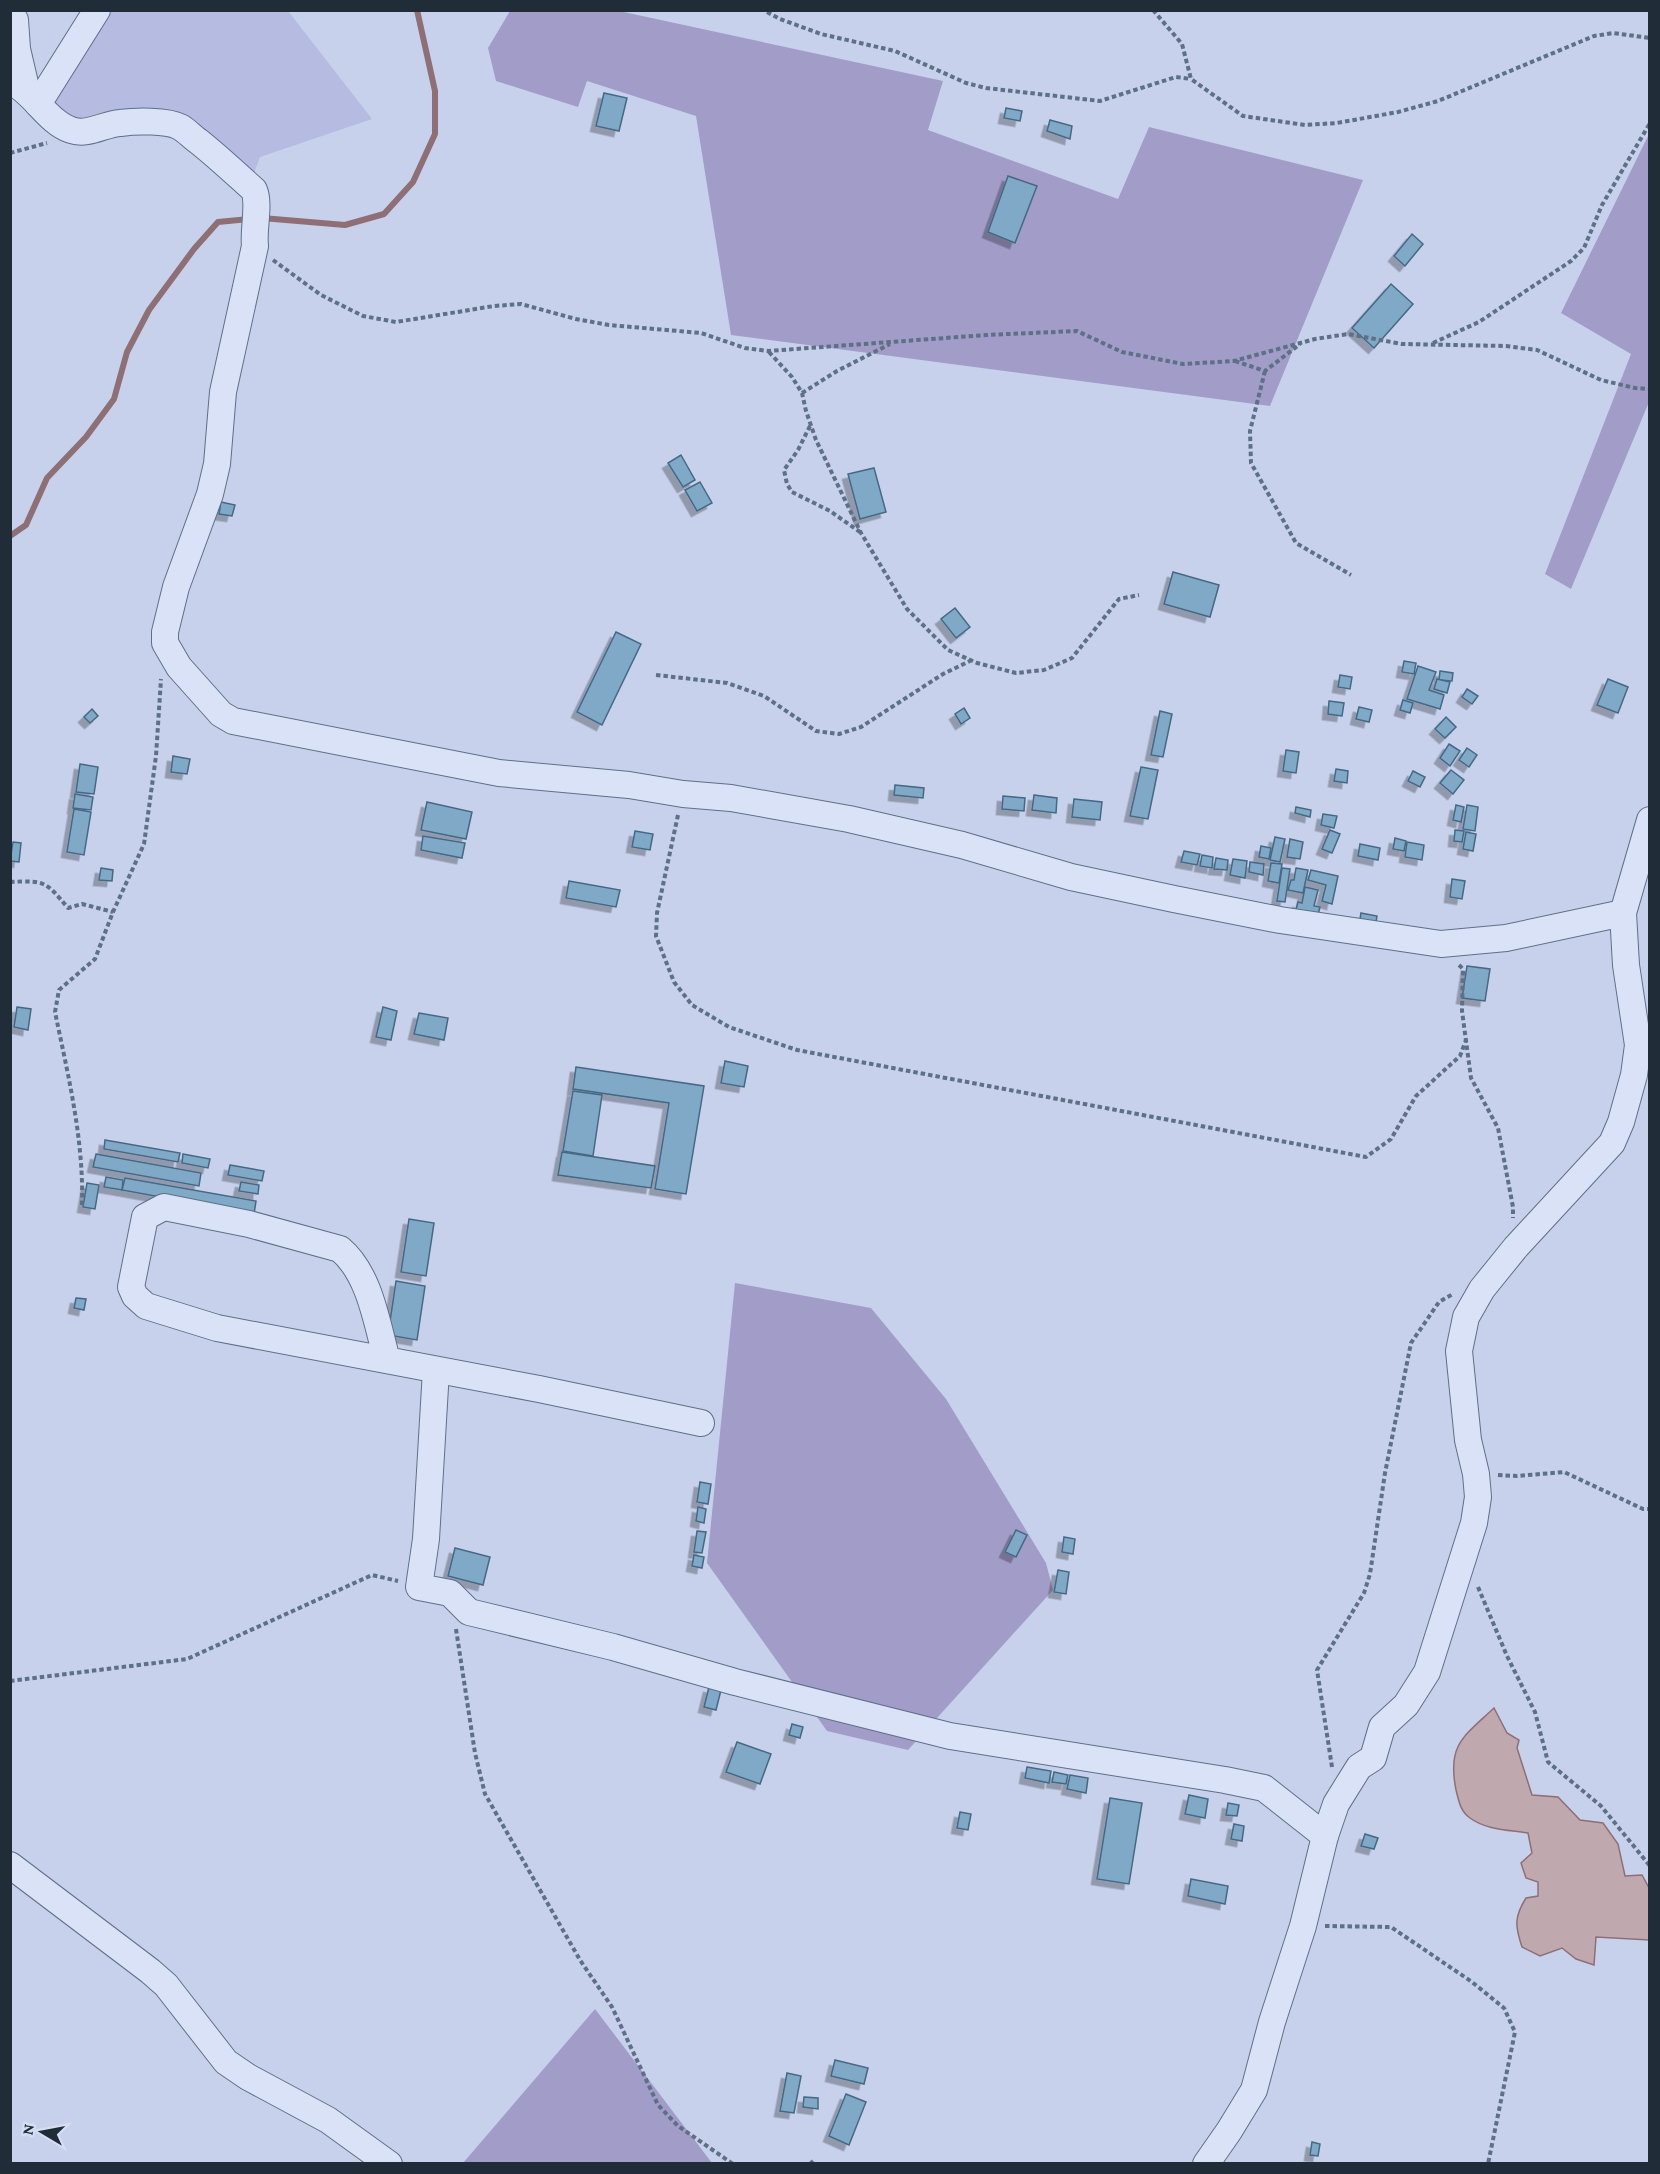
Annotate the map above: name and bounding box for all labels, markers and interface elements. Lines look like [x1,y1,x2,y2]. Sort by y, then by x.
north arrow [12,2102,72,2162]
text: N [18,2123,37,2136]

